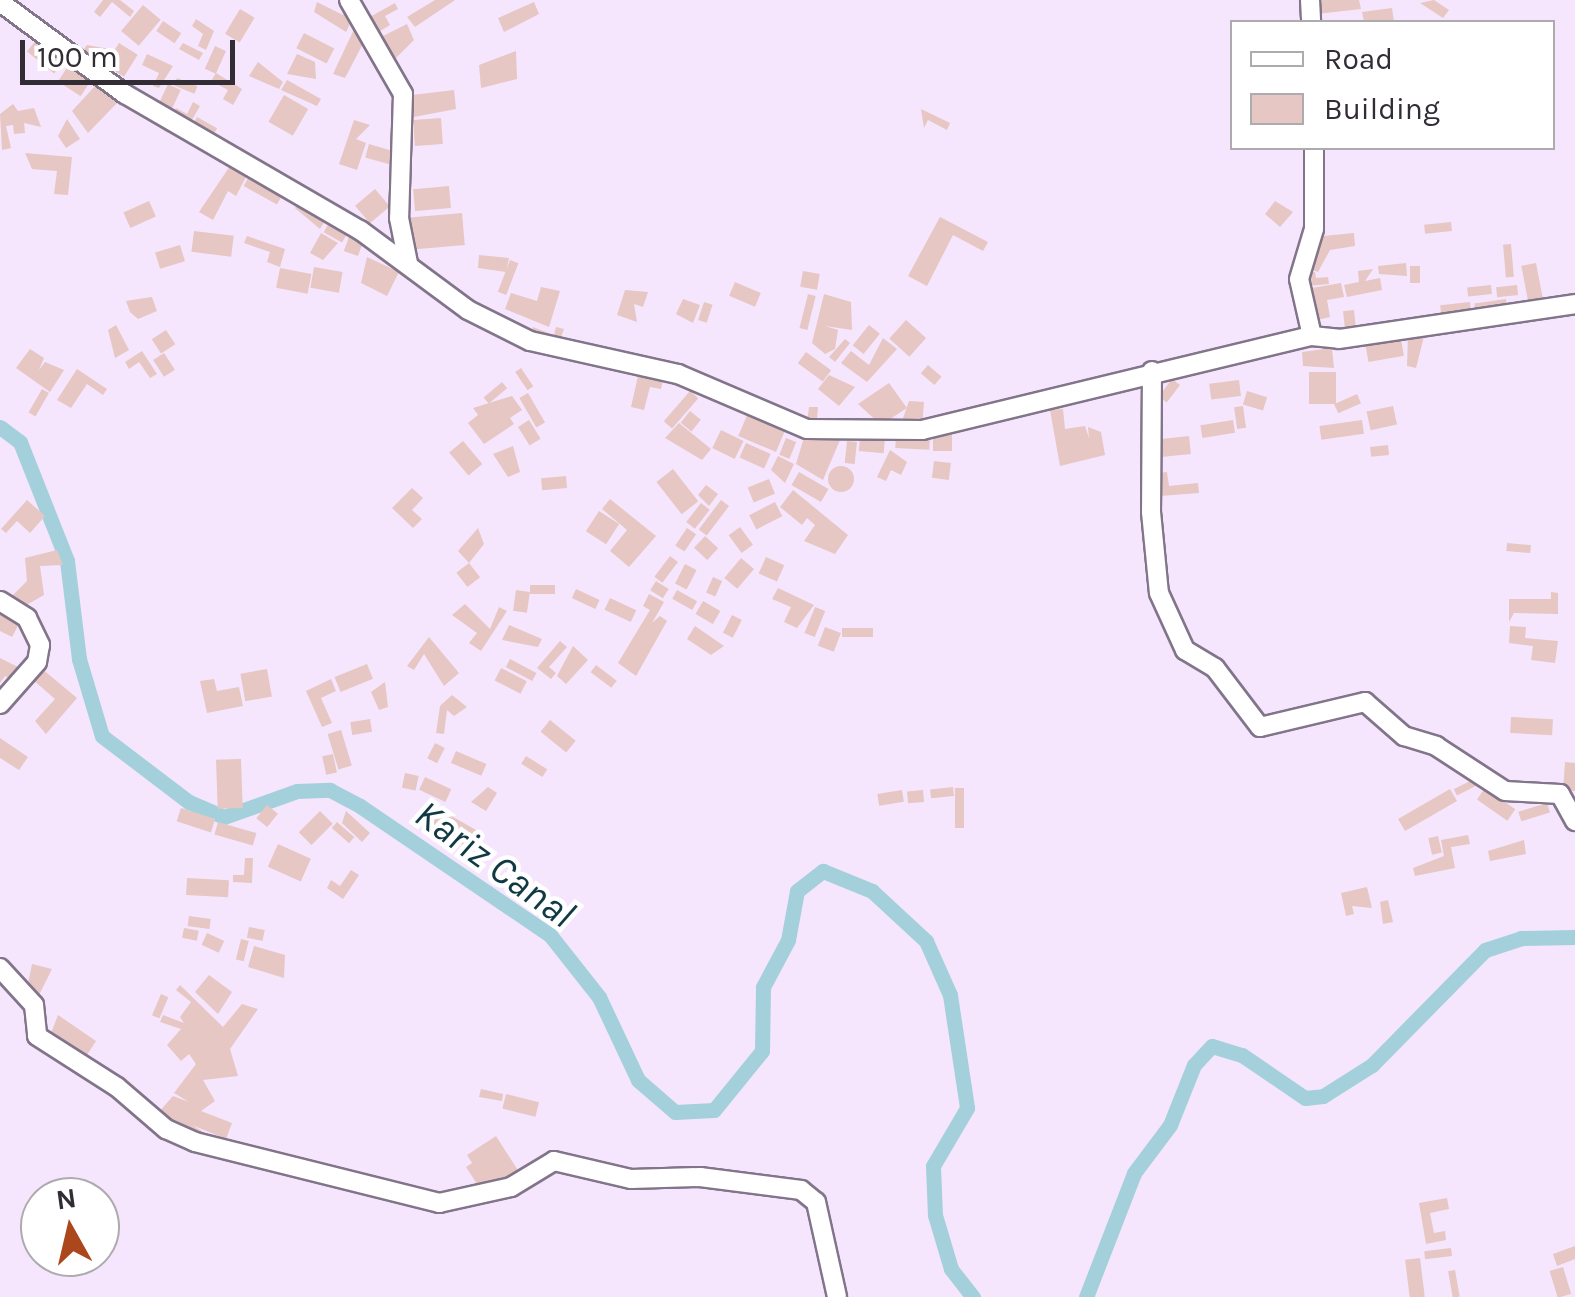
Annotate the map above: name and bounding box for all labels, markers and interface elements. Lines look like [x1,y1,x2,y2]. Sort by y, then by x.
scale bar [25,20,240,82]
legend [1230,20,1555,150]
text: 100 m [37,39,118,75]
text: Road [1324,41,1393,77]
text: Building [1324,91,1440,127]
water label: Kariz Canal [405,790,585,938]
north arrow [20,1177,120,1277]
text: N [54,1181,78,1217]

